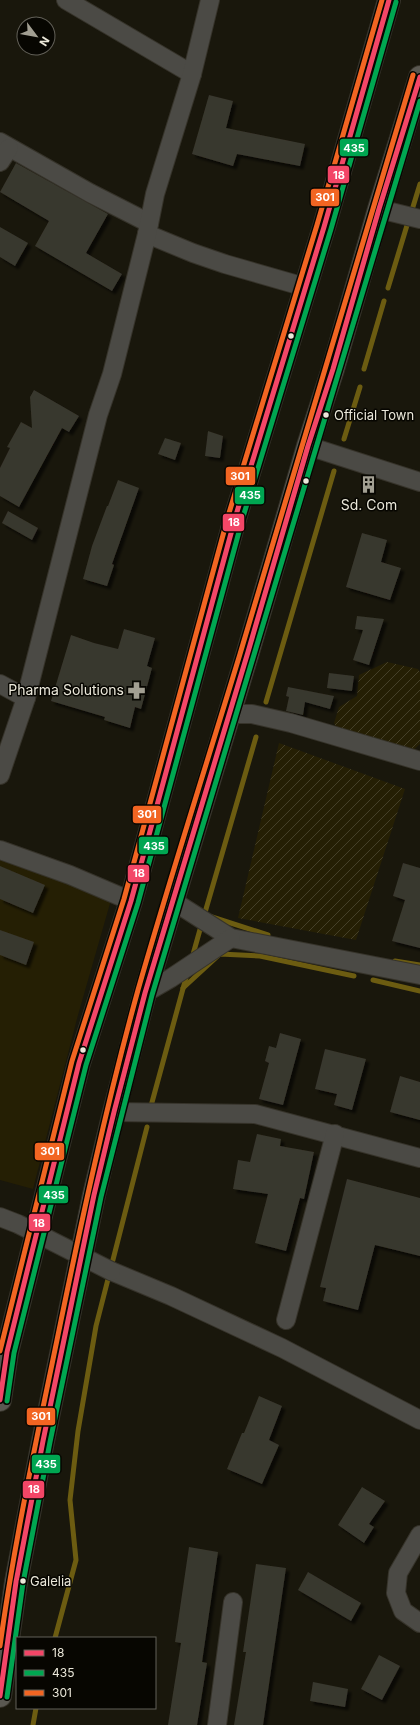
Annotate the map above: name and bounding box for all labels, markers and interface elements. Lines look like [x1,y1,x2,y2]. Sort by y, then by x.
north arrow [16,16,56,56]
text: N [36,34,53,49]
line badge: 435 [339,138,369,157]
text: 435 [343,141,365,155]
line badge: 18 [327,165,350,184]
text: 18 [333,168,345,182]
line badge: 301 [310,188,340,207]
text: 301 [315,190,335,204]
unlabelled marker [286,331,296,341]
place label: Official Town [334,407,414,423]
marker: Official Town [321,410,331,420]
line badge: 301 [225,466,256,486]
text: 301 [230,469,250,483]
building icon: Sd. Com [359,475,379,495]
unlabelled marker [301,476,311,486]
line badge: 435 [234,486,265,505]
text: 435 [239,488,261,502]
place label: Sd. Com [341,496,397,513]
line badge: 18 [222,513,245,532]
text: 18 [228,515,240,529]
pharmacy icon: Pharma Solutions [127,680,147,700]
place label: Pharma Solutions [8,681,124,698]
line badge: 301 [132,805,162,824]
text: 301 [137,807,157,821]
line badge: 435 [138,836,169,855]
text: 435 [143,839,165,853]
line badge: 18 [127,864,150,883]
text: 18 [133,866,145,880]
unlabelled marker [78,1045,88,1055]
line badge: 301 [34,1142,65,1161]
text: 301 [40,1144,60,1158]
line badge: 435 [38,1185,69,1204]
text: 435 [43,1188,65,1202]
line badge: 18 [28,1213,51,1232]
text: 18 [33,1216,45,1230]
line badge: 301 [26,1407,56,1426]
text: 301 [31,1409,51,1423]
line badge: 435 [31,1454,61,1474]
text: 435 [35,1457,57,1471]
line badge: 18 [22,1480,45,1499]
text: 18 [28,1482,40,1496]
place label: Galelia [30,1573,71,1589]
marker: Galelia [18,1576,28,1586]
legend [16,1637,156,1709]
text: 18 [52,1645,64,1660]
text: 435 [52,1665,74,1680]
text: 301 [52,1685,72,1700]

